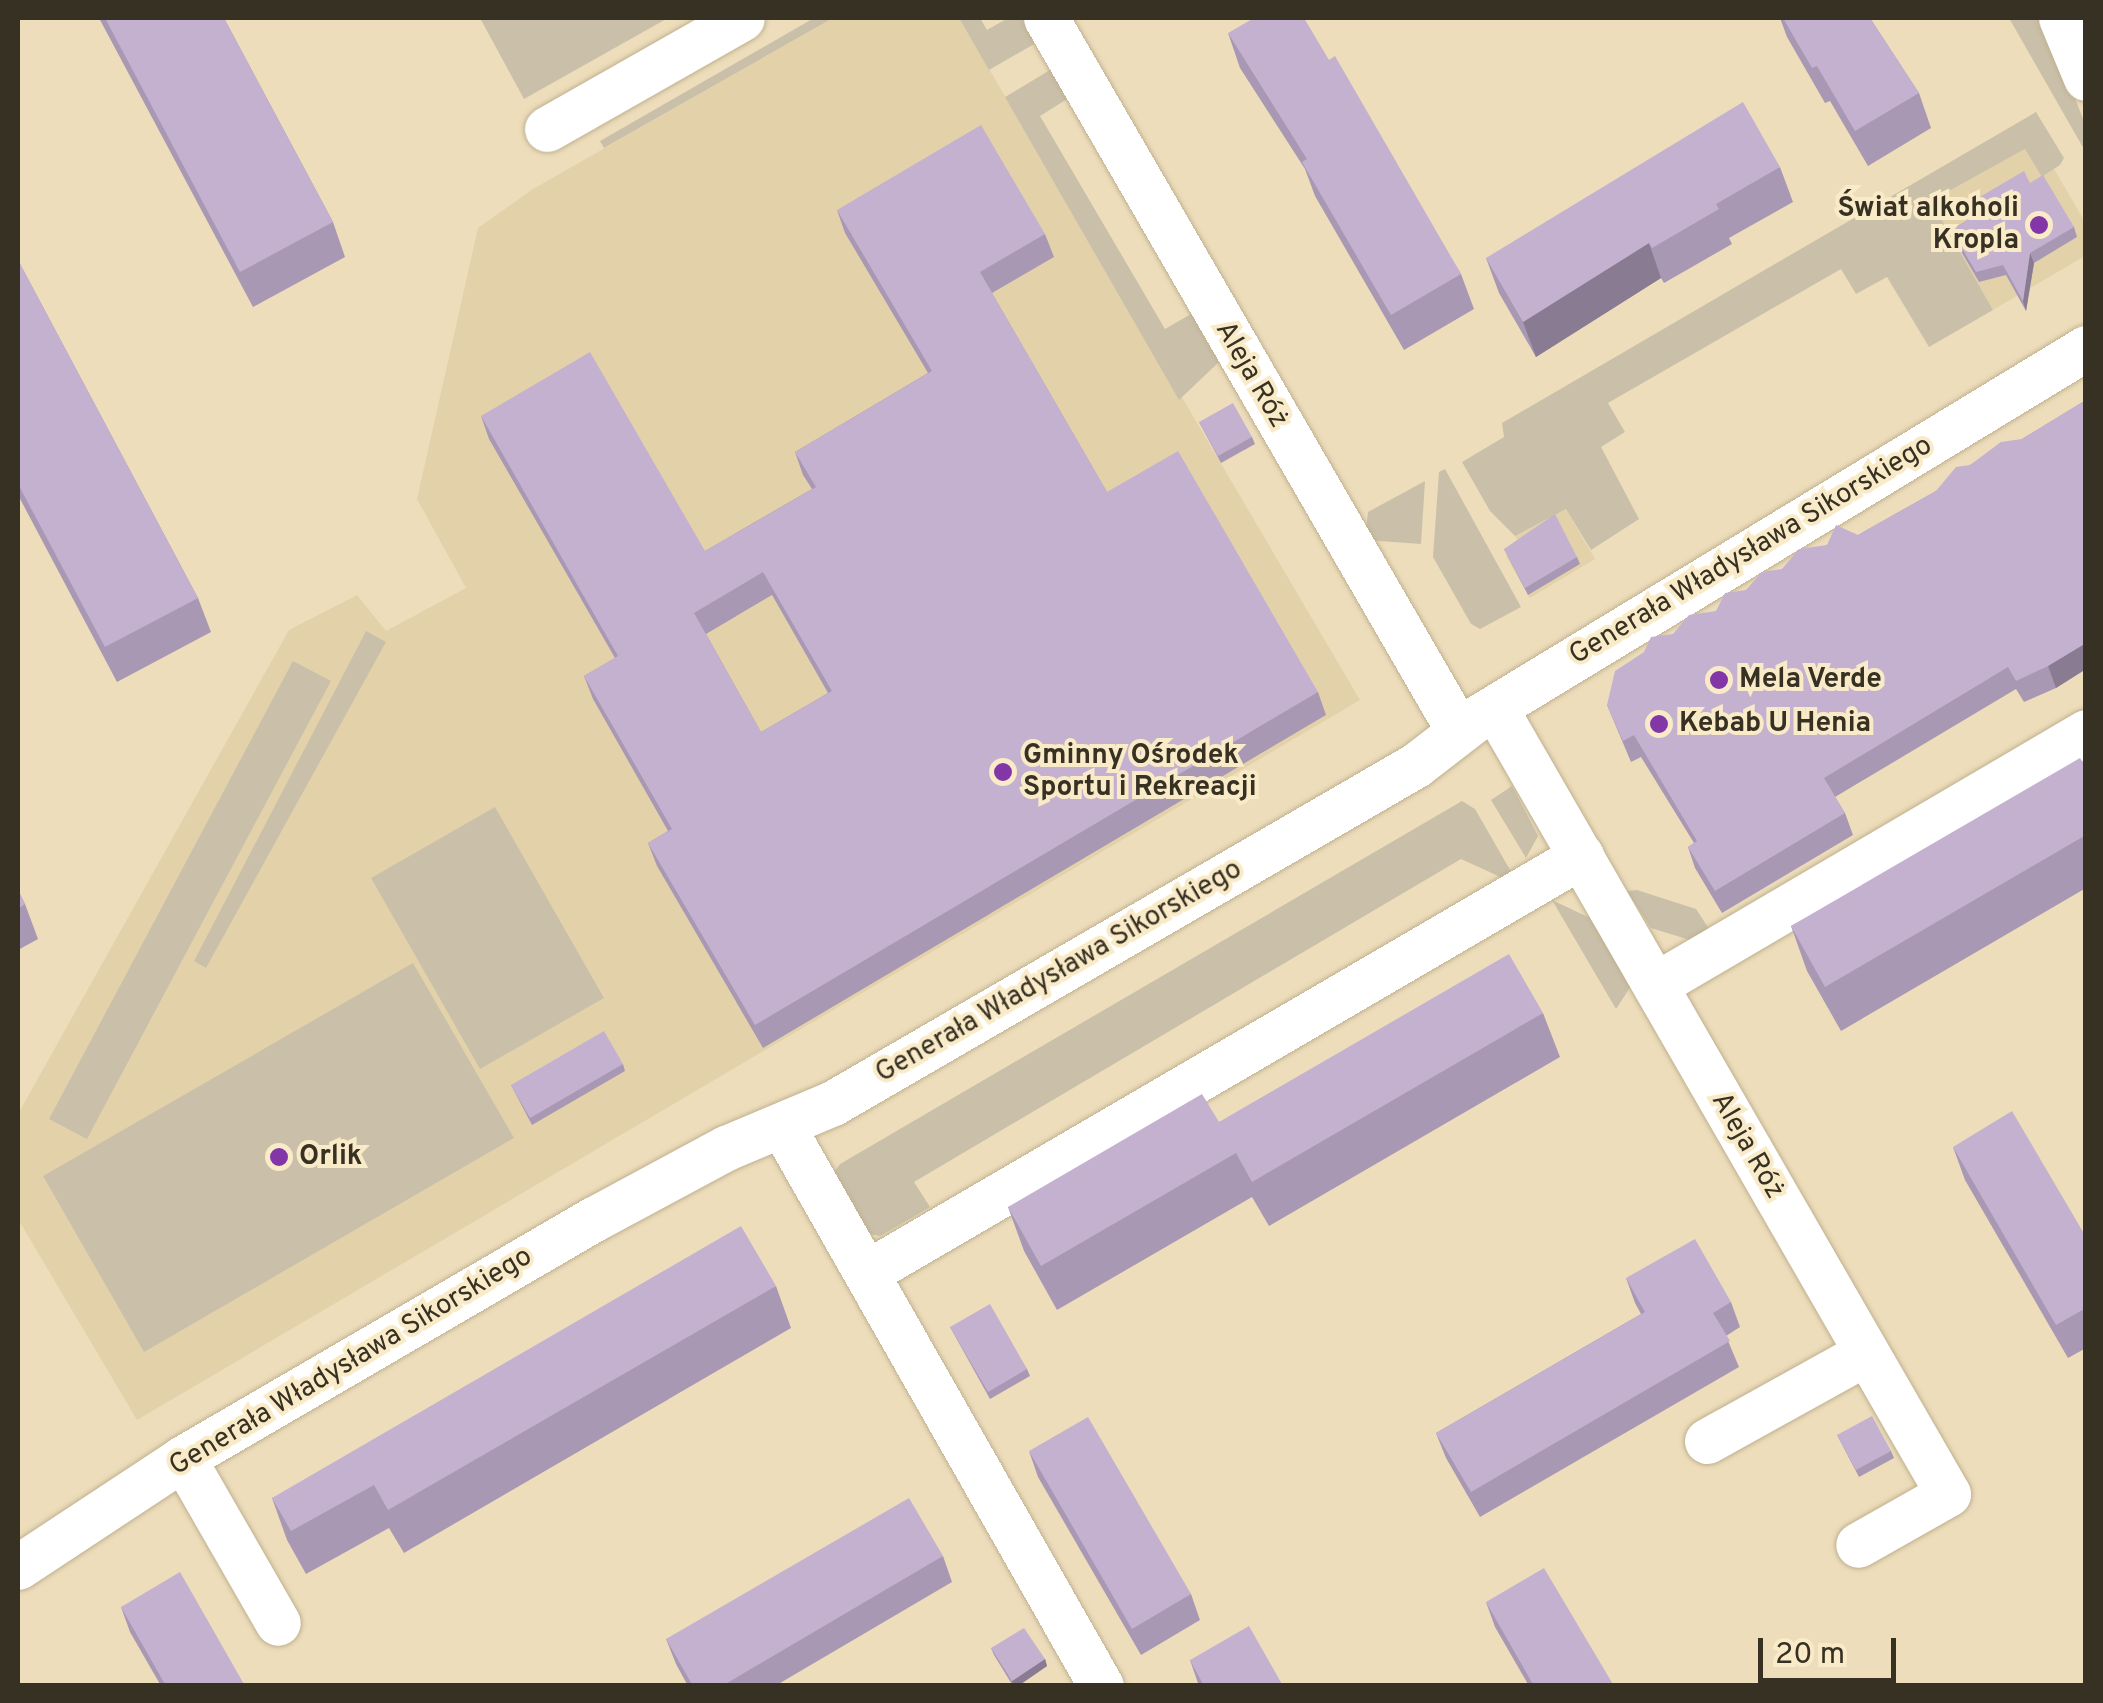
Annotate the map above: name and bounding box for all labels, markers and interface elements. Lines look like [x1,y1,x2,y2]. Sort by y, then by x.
place label: Świat alkoholi Kropla [1838,192,2019,258]
marker: Świat alkoholi Kropla [2028,214,2050,236]
street label: Aleja Róż [1207,316,1295,434]
street label: Generała Władysława Sikorskiego [1563,429,1939,673]
place label: Mela Verde [1739,663,1883,697]
marker: Mela Verde [1708,669,1730,691]
place label: Kebab U Henia [1679,707,1871,741]
marker: Kebab U Henia [1648,713,1670,735]
place label: Gminny Ośrodek Sportu i Rekreacji [1023,739,1257,805]
marker: Gminny Ośrodek Sportu i Rekreacji [992,761,1014,783]
street label: Generała Władysława Sikorskiego [870,853,1248,1091]
street label: Aleja Róż [1703,1087,1791,1205]
place label: Orlik [299,1140,362,1174]
marker: Orlik [268,1146,290,1168]
street label: Generała Władysława Sikorskiego [163,1240,539,1484]
scale bar [1763,1618,1900,1680]
text: 20 m [1775,1637,1845,1674]

